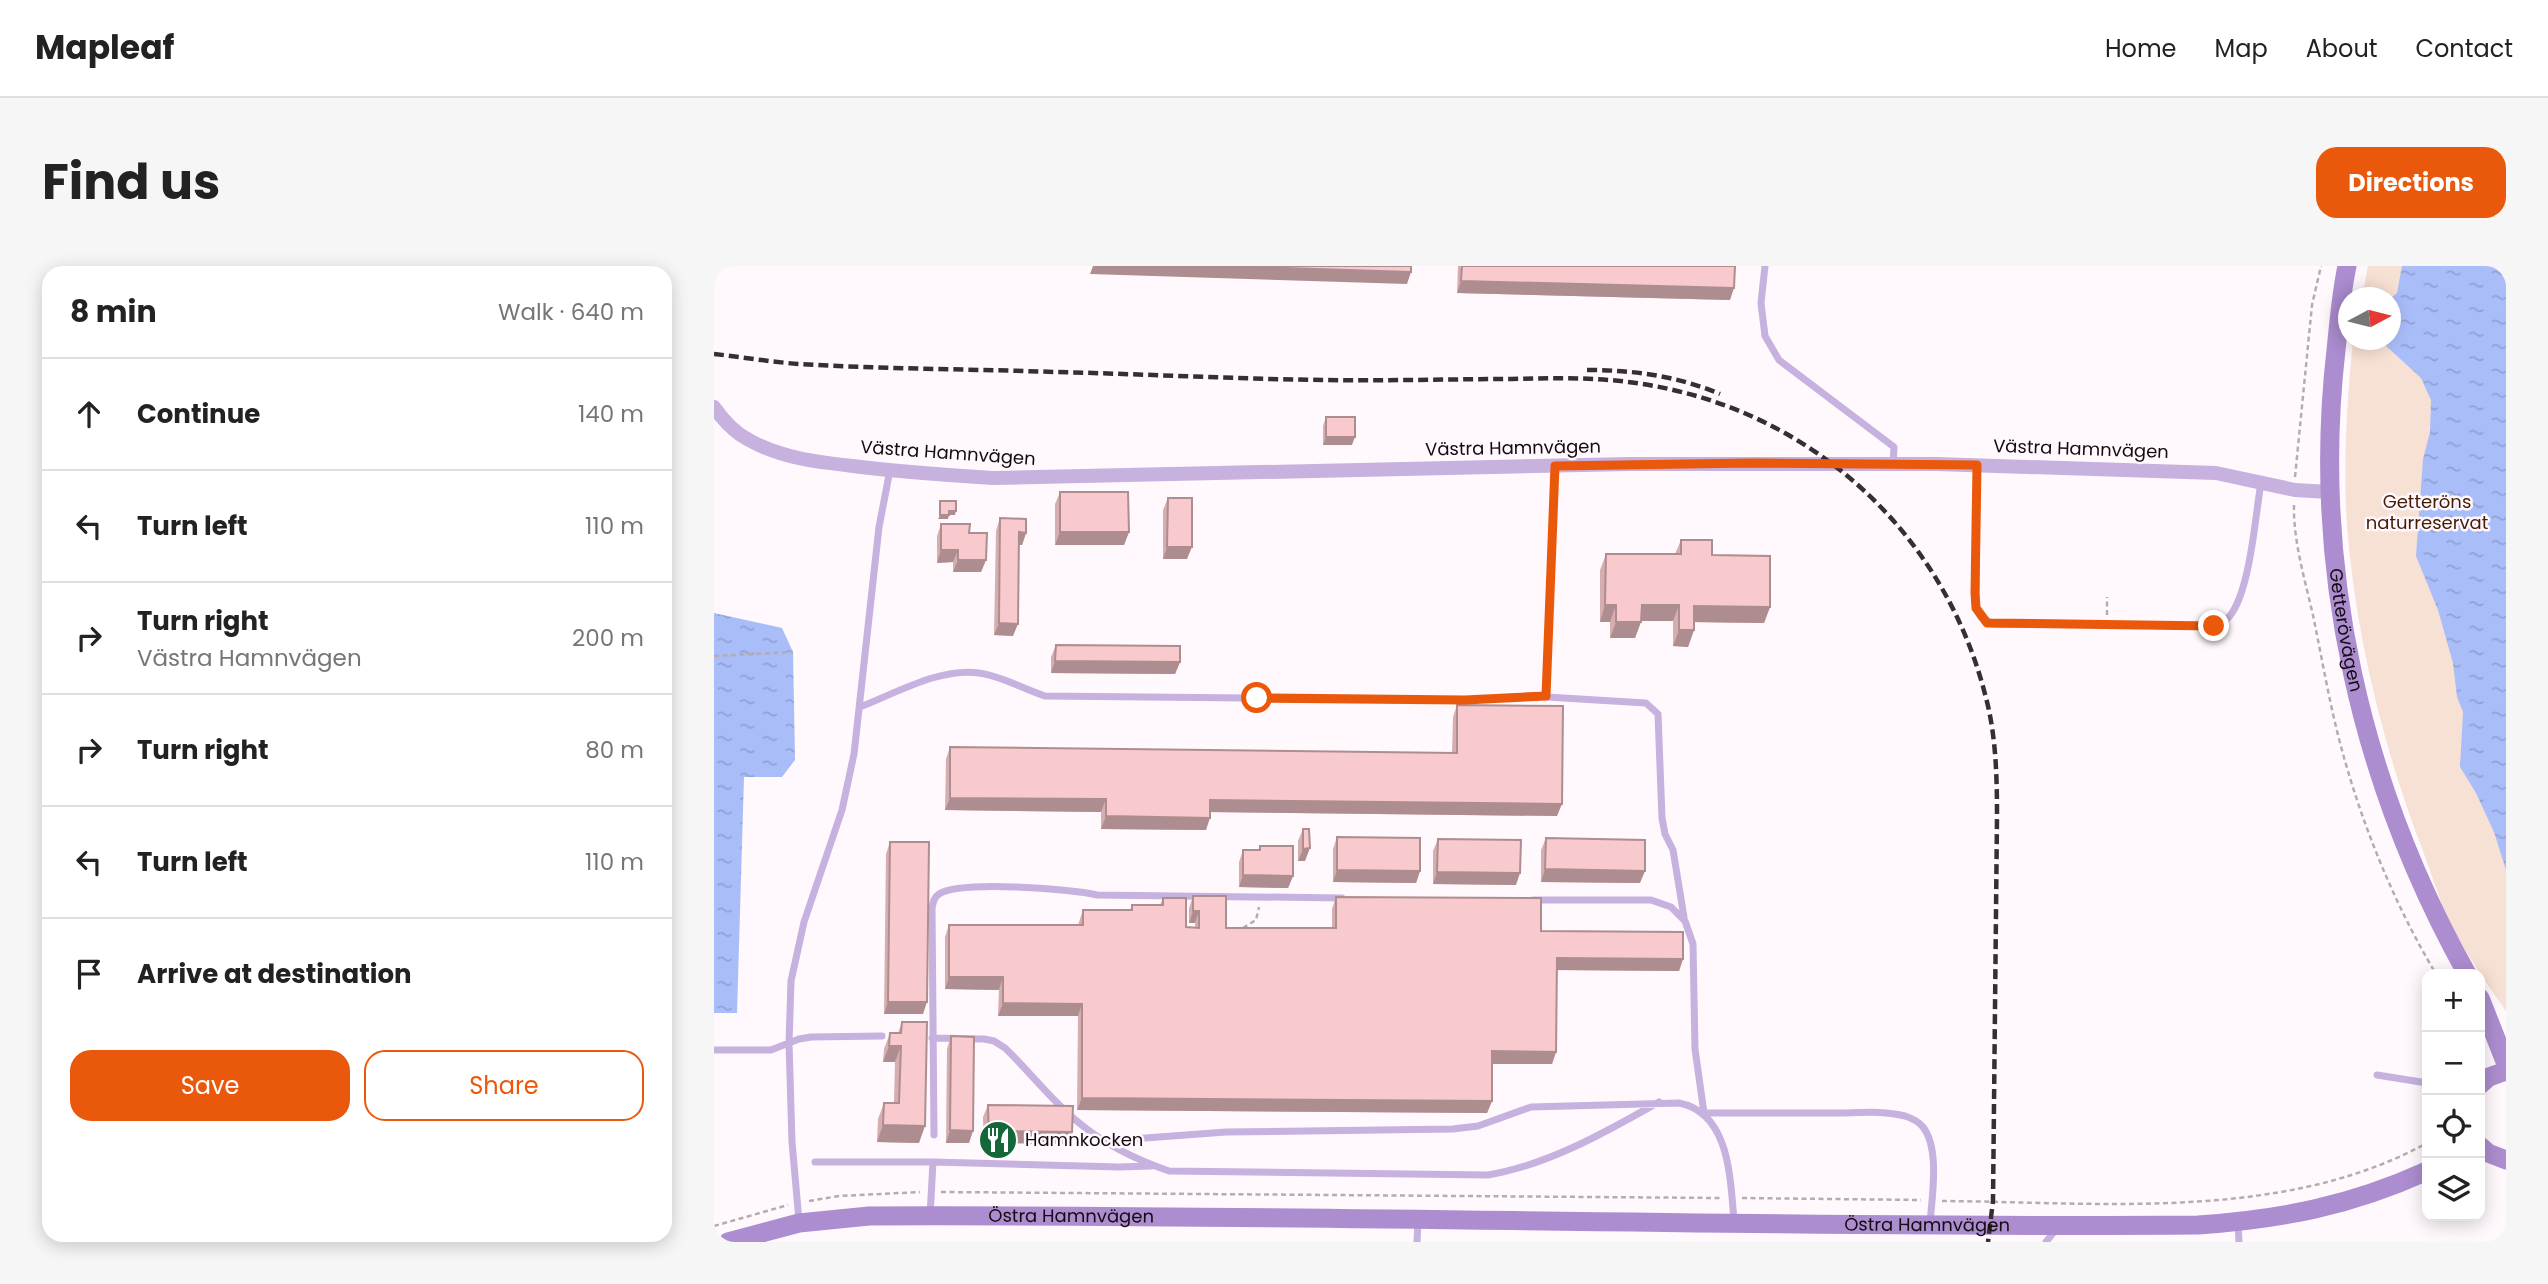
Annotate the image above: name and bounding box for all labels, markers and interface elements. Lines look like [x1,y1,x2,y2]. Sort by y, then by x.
text: Mapleaf [35,24,174,71]
text: Home [2105,32,2177,65]
text: Map [2215,32,2268,65]
text: About [2306,32,2377,65]
text: Contact [2415,32,2513,65]
button: Directions [2316,147,2506,218]
text: Find us [42,148,220,216]
north arrow [2338,287,2401,350]
text: 8 min [70,290,157,333]
text: Walk · 640 m [498,296,644,328]
icon: ahead [70,395,108,433]
text: Continue [137,396,260,432]
text: 140 m [578,398,644,430]
street label: Västra Hamnvägen [1425,433,1601,462]
street label: Västra Hamnvägen [1993,433,2169,464]
street label: Västra Hamnvägen [859,434,1037,471]
park label: Getteröns naturreservat [2366,489,2488,535]
icon: left [70,507,108,545]
text: Turn left [137,508,248,544]
text: 110 m [585,510,644,542]
street label: Getterövägen [2324,567,2369,694]
text: Turn right [137,603,269,639]
route end [2198,610,2229,641]
icon: right [70,619,108,657]
text: 200 m [572,622,644,654]
text: Västra Hamnvägen [137,642,362,674]
route start [1241,682,1272,713]
icon: right [70,731,108,769]
text: Turn right [137,732,269,768]
text: 80 m [585,734,644,766]
icon: left [70,843,108,881]
text: Turn left [137,844,248,880]
text: 110 m [585,846,644,878]
icon: arrive [70,955,108,993]
text: Arrive at destination [137,956,412,992]
map controls [2422,969,2485,1221]
button: + [2422,969,2485,1032]
button: − [2422,1032,2485,1095]
button: Save [70,1050,350,1121]
button: Share [364,1050,644,1121]
button: locate [2422,1095,2485,1158]
restaurant icon: Hamnkocken [977,1119,1019,1161]
place label: Hamnkocken [1025,1127,1143,1152]
button: layers [2422,1158,2485,1221]
street label: Östra Hamnvägen [988,1203,1154,1229]
street label: Östra Hamnvägen [1844,1211,2010,1237]

